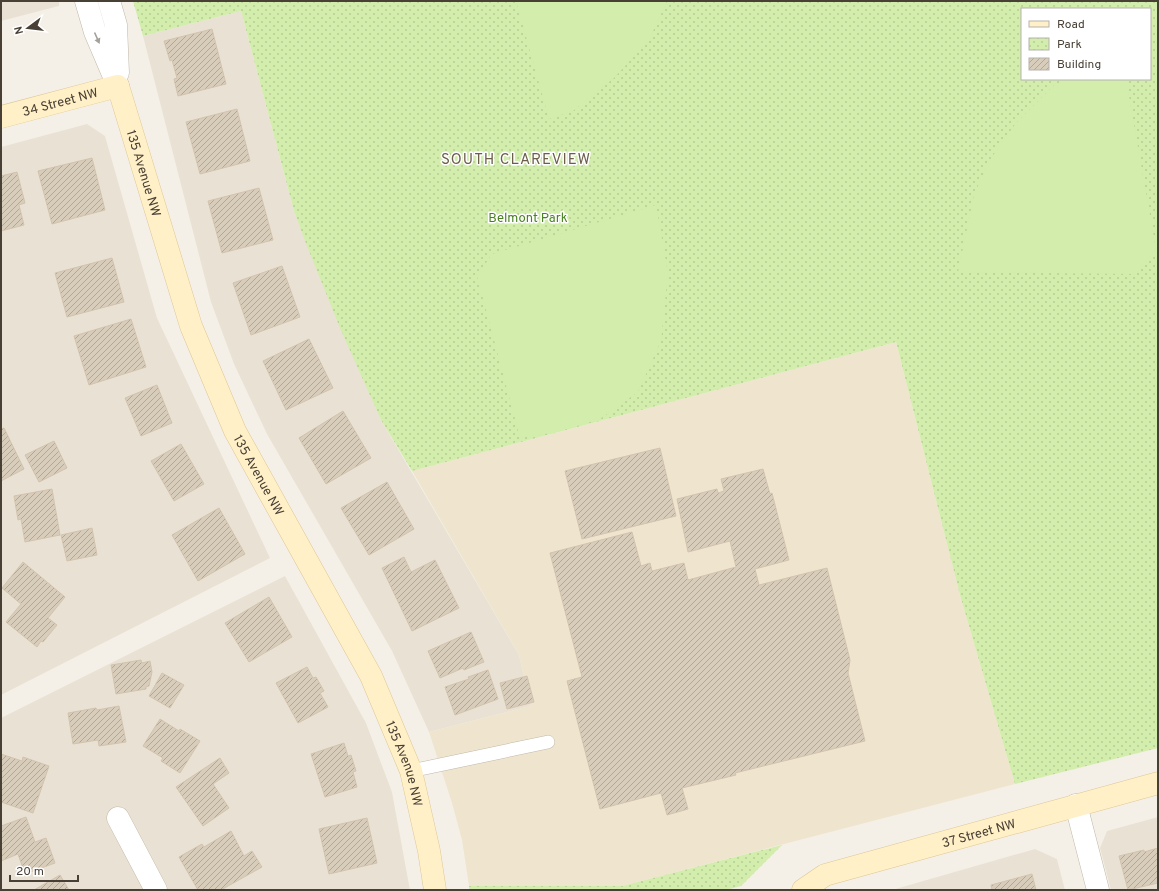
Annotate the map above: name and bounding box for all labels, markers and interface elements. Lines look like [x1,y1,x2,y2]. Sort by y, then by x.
north arrow [8,8,48,48]
legend [1021,8,1151,80]
text: Road [1057,17,1085,33]
text: N [12,25,27,36]
one-way arrow [95,33,101,45]
text: Park [1057,37,1082,53]
text: Building [1057,57,1101,73]
street label: 34 Street NW [21,86,100,121]
street label: 135 Avenue NW [122,128,163,219]
district label: SOUTH CLAREVIEW [441,151,591,170]
park label: Belmont Park [488,211,568,227]
street label: 135 Avenue NW [229,433,286,519]
street label: 135 Avenue NW [381,719,425,808]
street label: 37 Street NW [940,817,1018,852]
scale bar [10,857,78,883]
text: 20 m [16,864,44,880]

